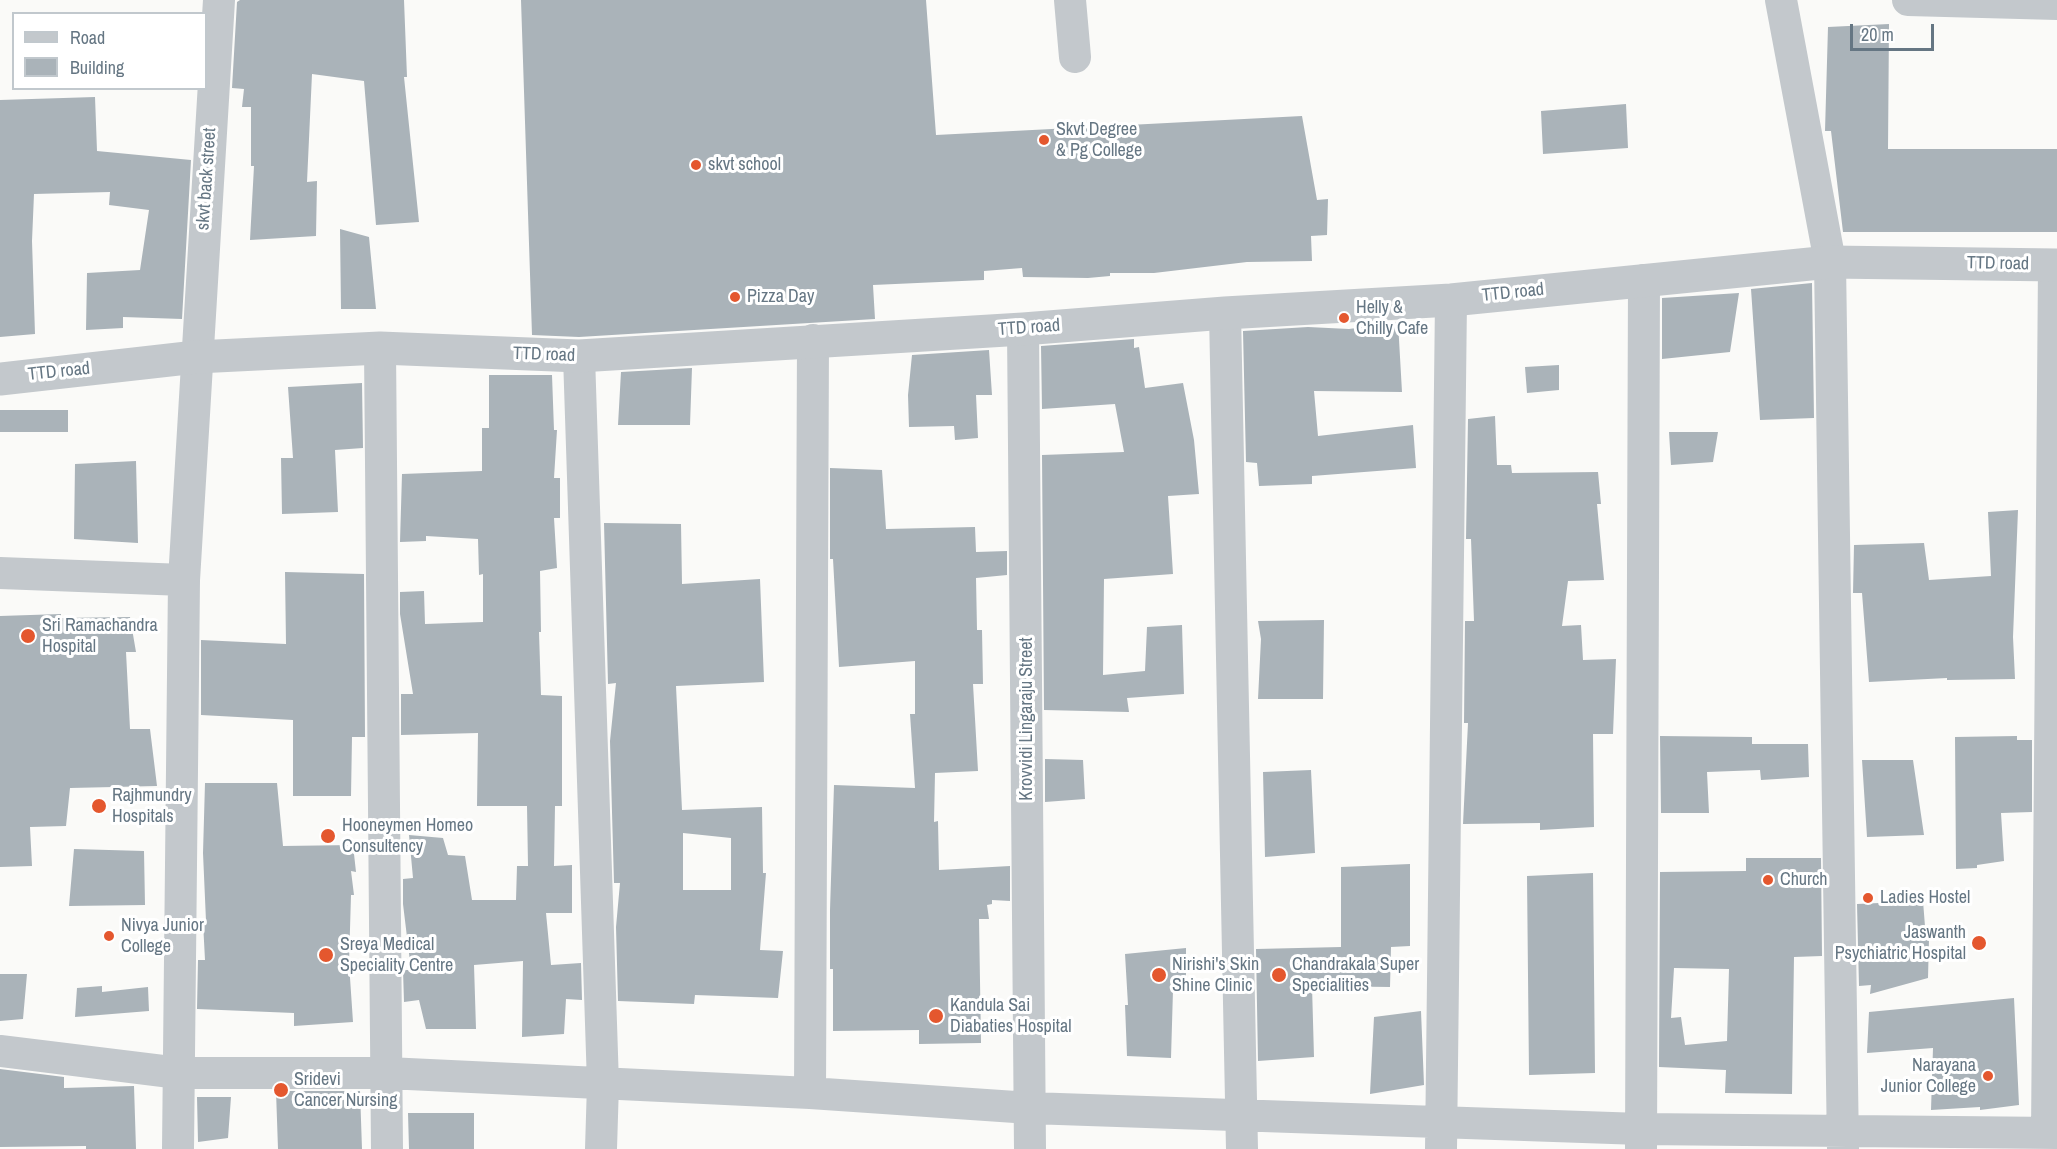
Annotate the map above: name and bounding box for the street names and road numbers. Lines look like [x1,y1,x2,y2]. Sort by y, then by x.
street label: skvt back street [193,127,221,231]
street label: TTD road [1967,253,2029,275]
street label: TTD road [1481,279,1545,307]
street label: TTD road [997,315,1061,341]
street label: TTD road [512,343,576,367]
street label: TTD road [27,358,91,386]
street label: Krovvidi Lingaraju Street [1016,637,1038,801]

